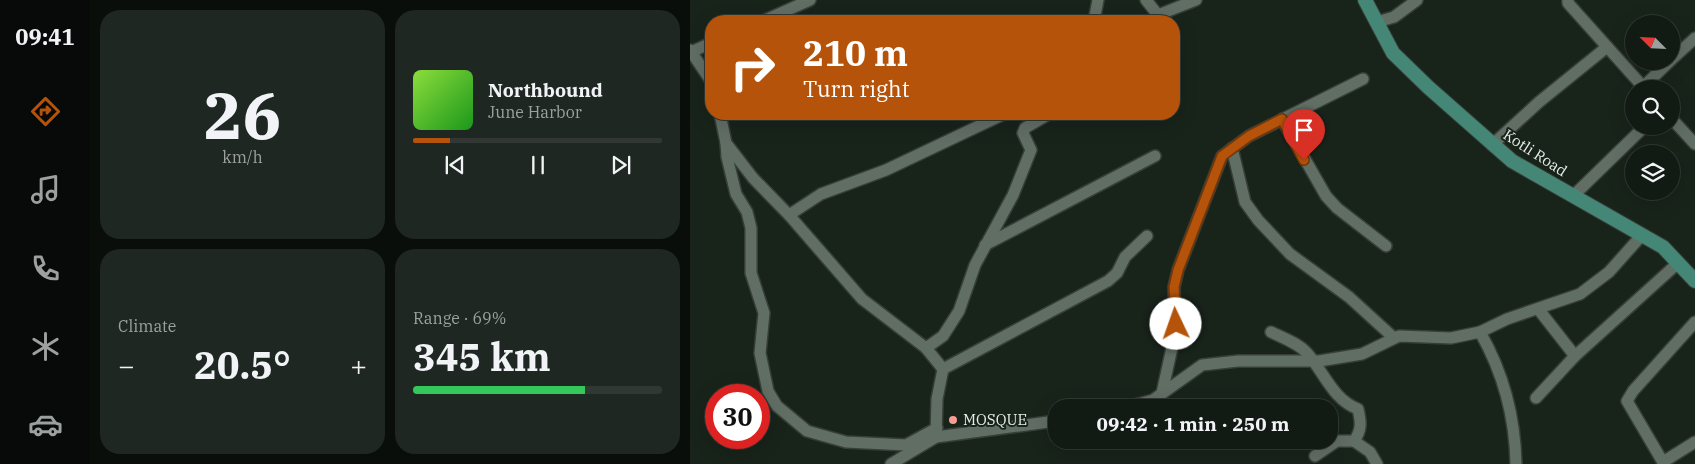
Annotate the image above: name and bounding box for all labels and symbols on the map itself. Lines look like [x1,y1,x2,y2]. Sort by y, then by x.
north arrow [1625,15,1680,70]
pin [1283,109,1325,160]
street label: Kotli Road [1500,125,1571,180]
position arrow [1149,297,1201,349]
speed limit sign: 30 [705,384,770,449]
place label: MOSQUE [963,410,1027,429]
marker: MOSQUE [947,414,959,426]

